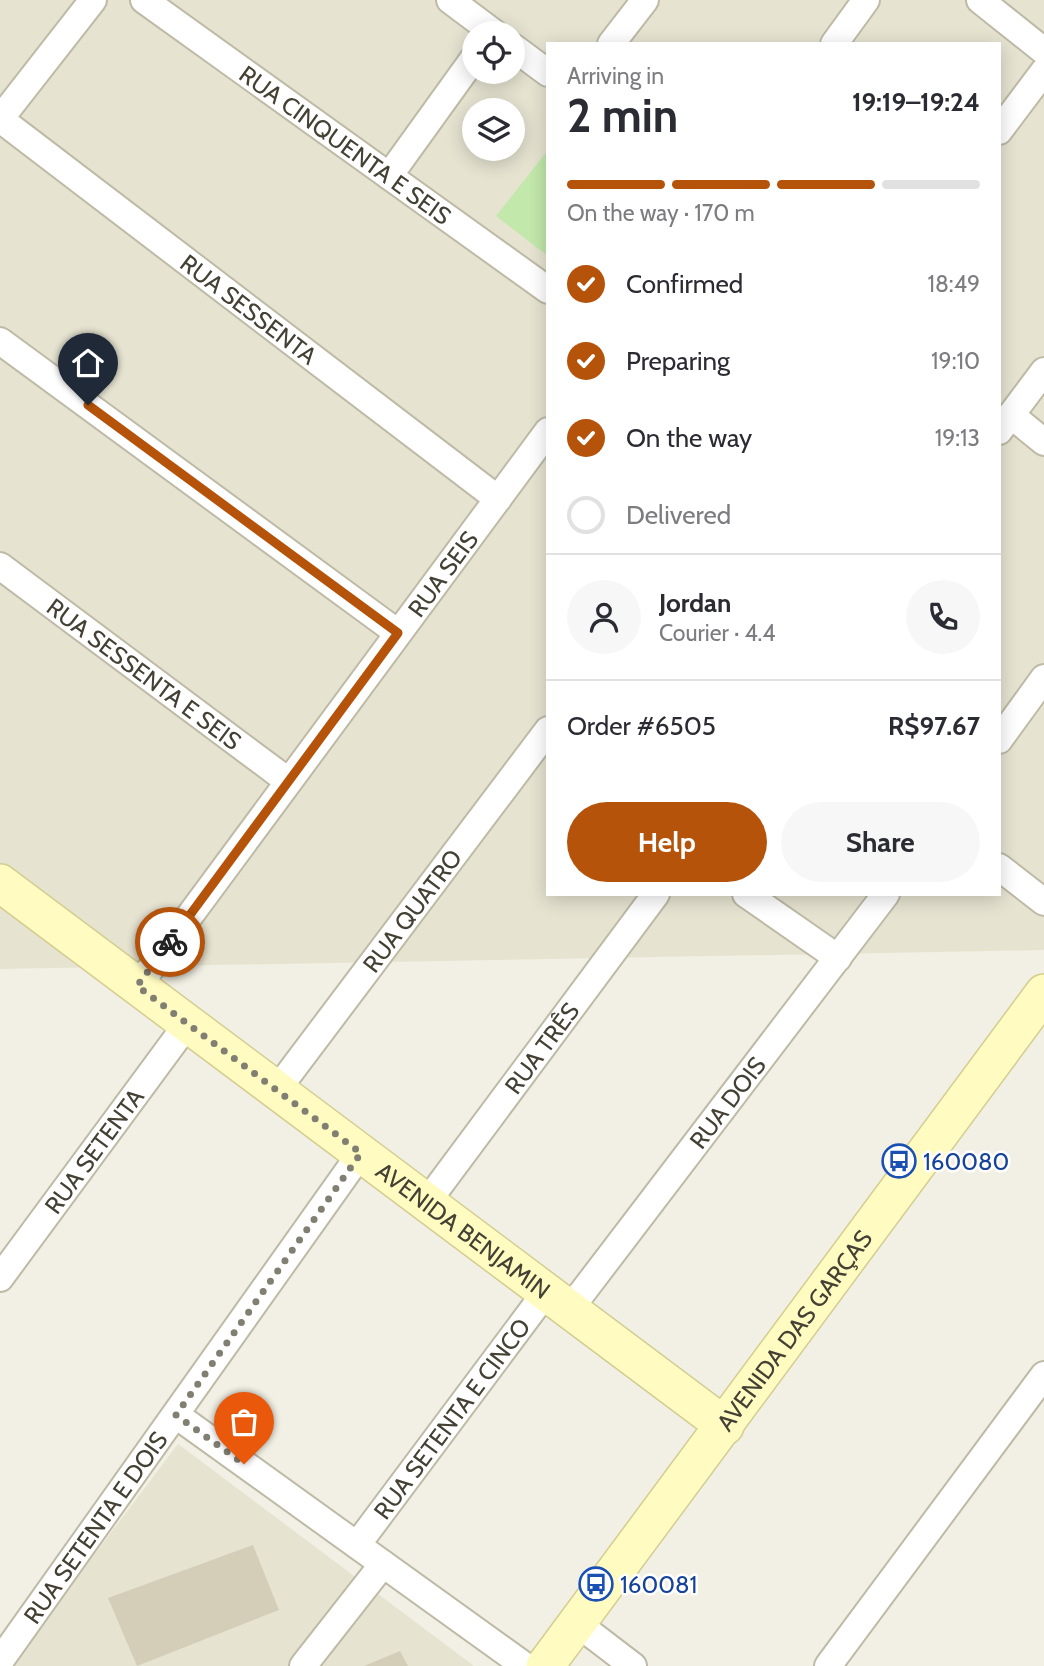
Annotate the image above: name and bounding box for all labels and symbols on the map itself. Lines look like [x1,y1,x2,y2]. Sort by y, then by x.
street label: RUA CINQUENTA E SEIS [234,59,457,230]
street label: RUA SESSENTA [175,248,323,370]
pin [58,333,118,405]
street label: RUA SEIS [401,525,484,622]
street label: RUA SESSENTA E SEIS [41,592,247,756]
street label: RUA QUATRO [356,843,468,978]
courier [135,907,205,977]
street label: RUA TRÊS [498,997,585,1099]
street label: RUA DOIS [683,1051,771,1154]
street label: RUA SETENTA [38,1082,150,1219]
bus stop icon: 160080 [880,1142,918,1180]
place label: 160080 [923,1147,1009,1176]
street label: AVENIDA BENJAMIN [371,1156,556,1305]
street label: AVENIDA DAS GARÇAS [710,1224,878,1436]
street label: RUA SETENTA E CINCO [367,1312,536,1525]
pin [214,1392,274,1464]
street label: RUA SETENTA E DOIS [17,1426,173,1629]
bus stop icon: 160081 [577,1565,615,1603]
place label: 160081 [620,1570,697,1599]

